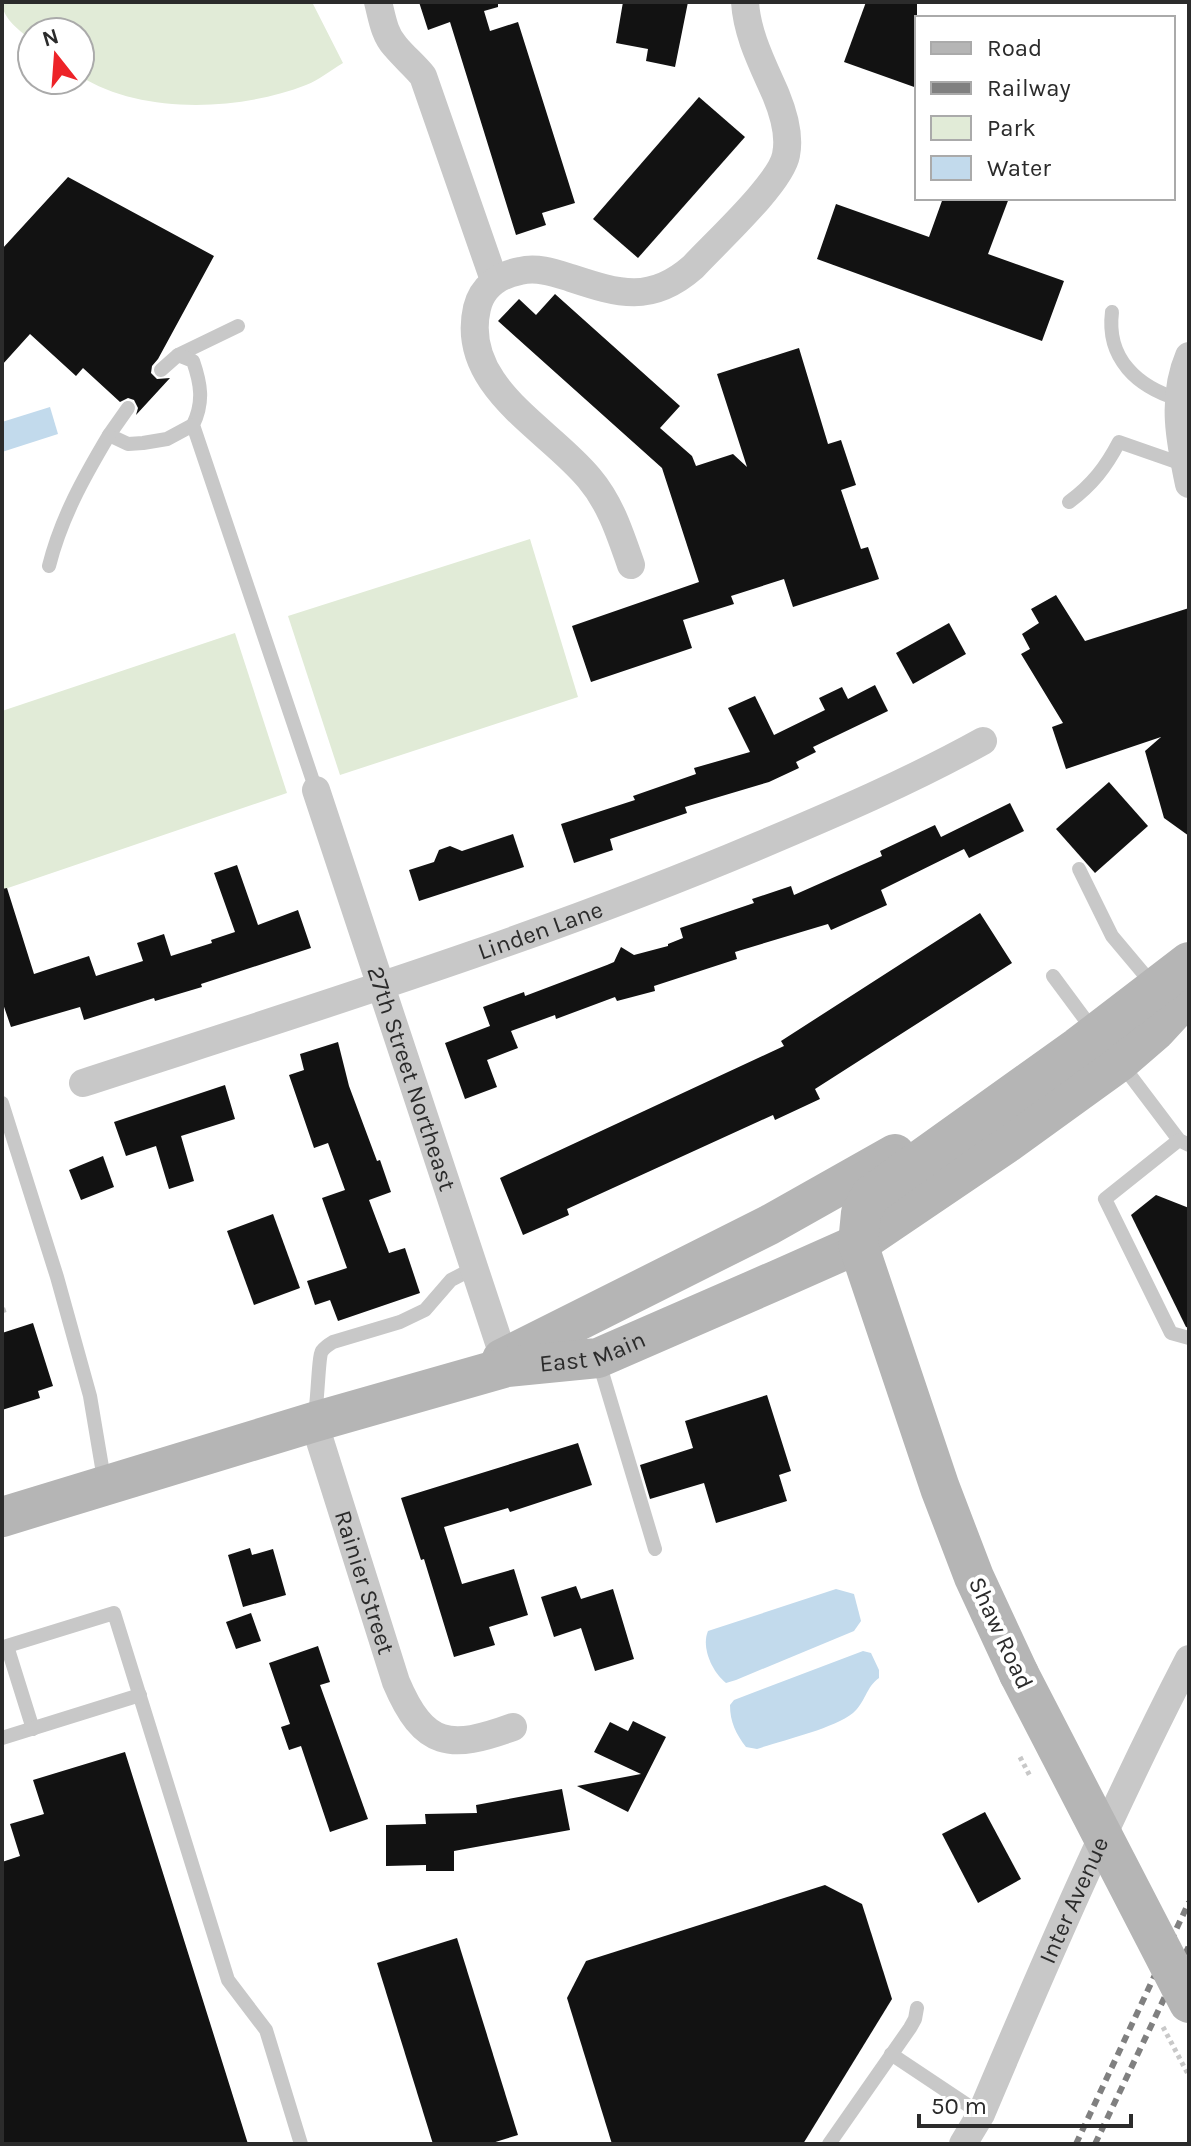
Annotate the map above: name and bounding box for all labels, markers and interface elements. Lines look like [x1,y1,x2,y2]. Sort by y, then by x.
north arrow [16,16,96,96]
legend [915,16,1175,200]
text: N [39,23,62,53]
text: Road [987,34,1042,62]
text: Railway [987,74,1071,102]
text: Park [987,114,1036,142]
text: Water [987,154,1051,182]
street label: Linden Lane [474,895,607,966]
street label: 27th Street Northeast [361,963,462,1195]
street label: East Main [538,1325,650,1378]
street label: Rainier Street [329,1507,400,1658]
street label: Shaw Road [963,1572,1039,1694]
street label: Inter Avenue [1033,1832,1114,1968]
scale bar [919,2078,1131,2128]
text: 50 m [931,2092,987,2120]

